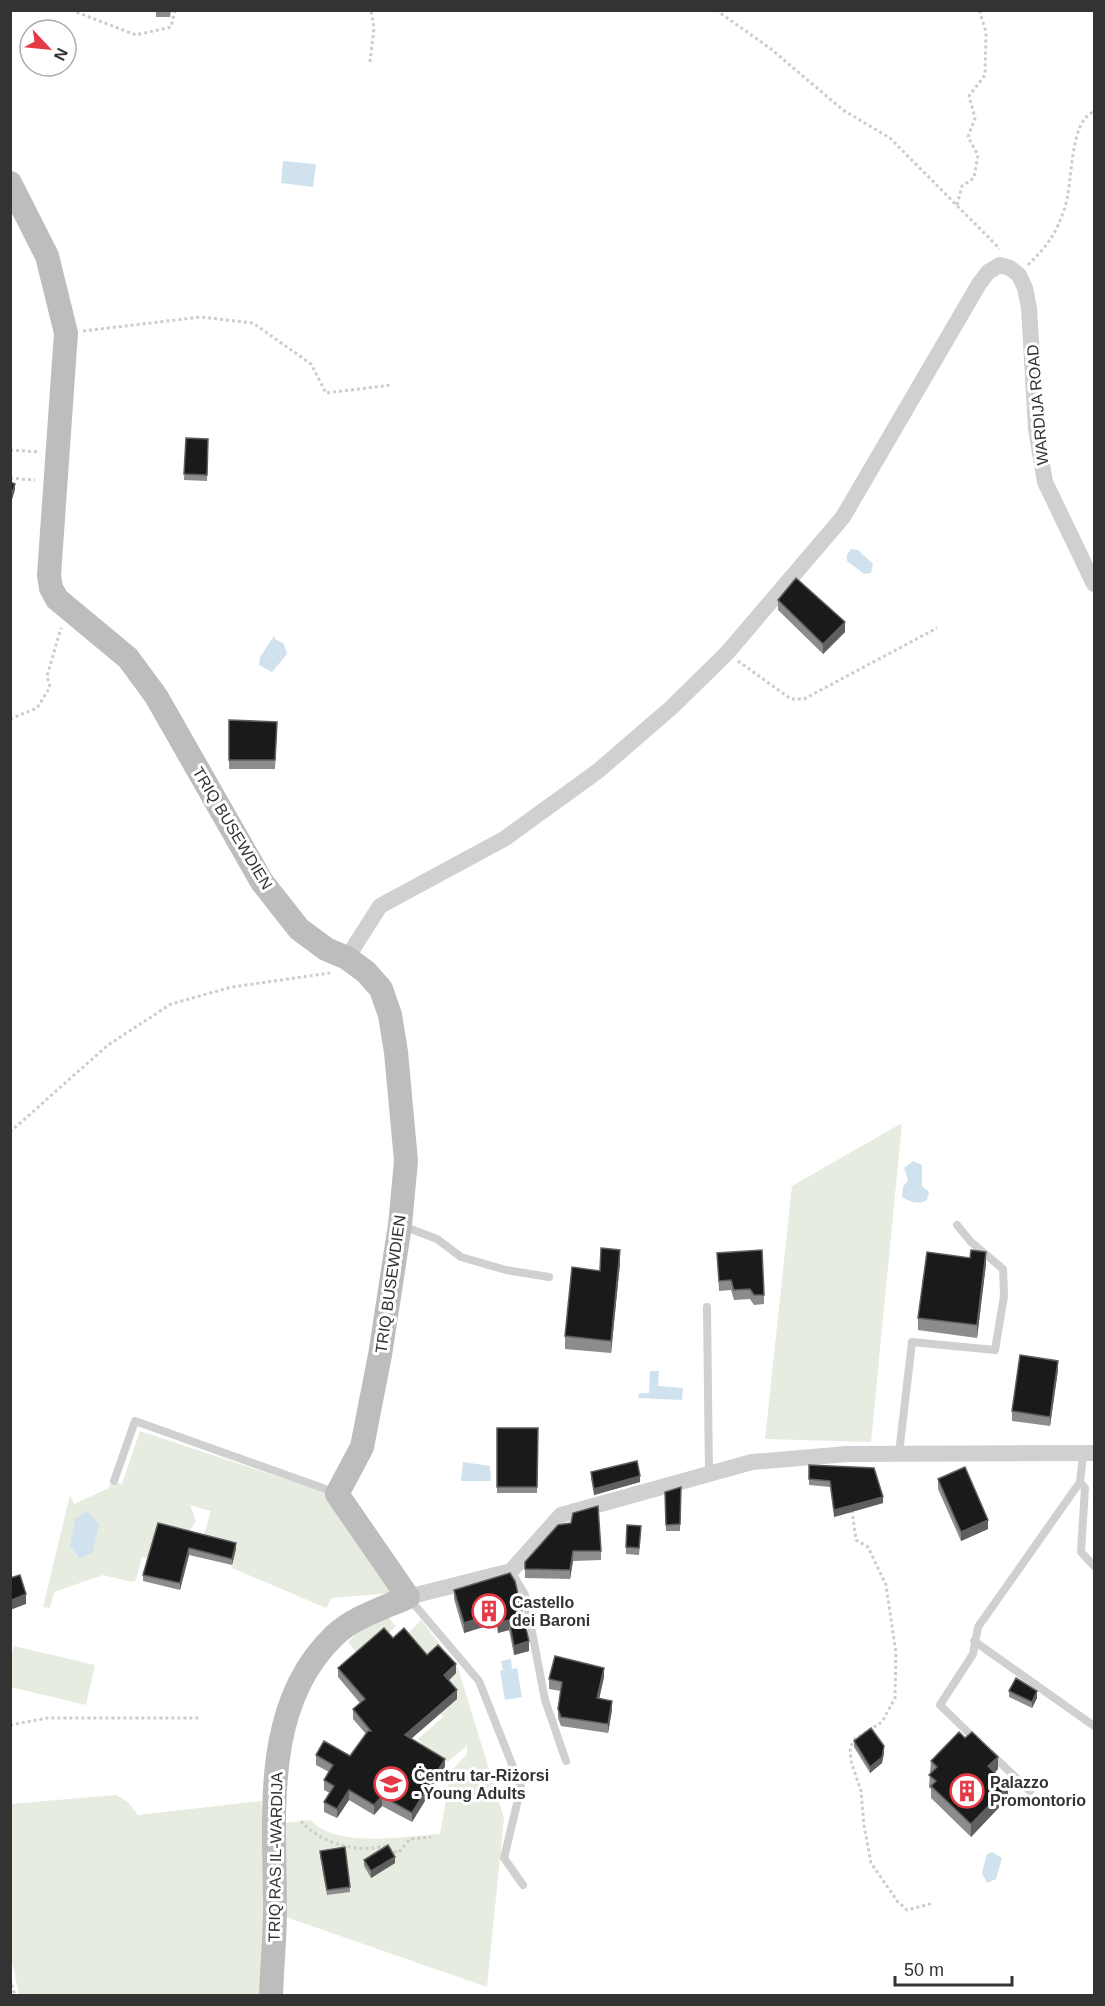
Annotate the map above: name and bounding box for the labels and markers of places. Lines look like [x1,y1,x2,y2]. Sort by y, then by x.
building icon: Castello dei Baroni [471,1593,507,1629]
place label: Castello dei Baroni [512,1594,590,1629]
school or university icon: Ċentru tar-Riżorsi - Young Adults [373,1766,409,1802]
place label: Ċentru tar-Riżorsi - Young Adults [414,1766,549,1802]
building icon: Palazzo Promontorio [949,1773,985,1809]
place label: Palazzo Promontorio [990,1774,1086,1809]

